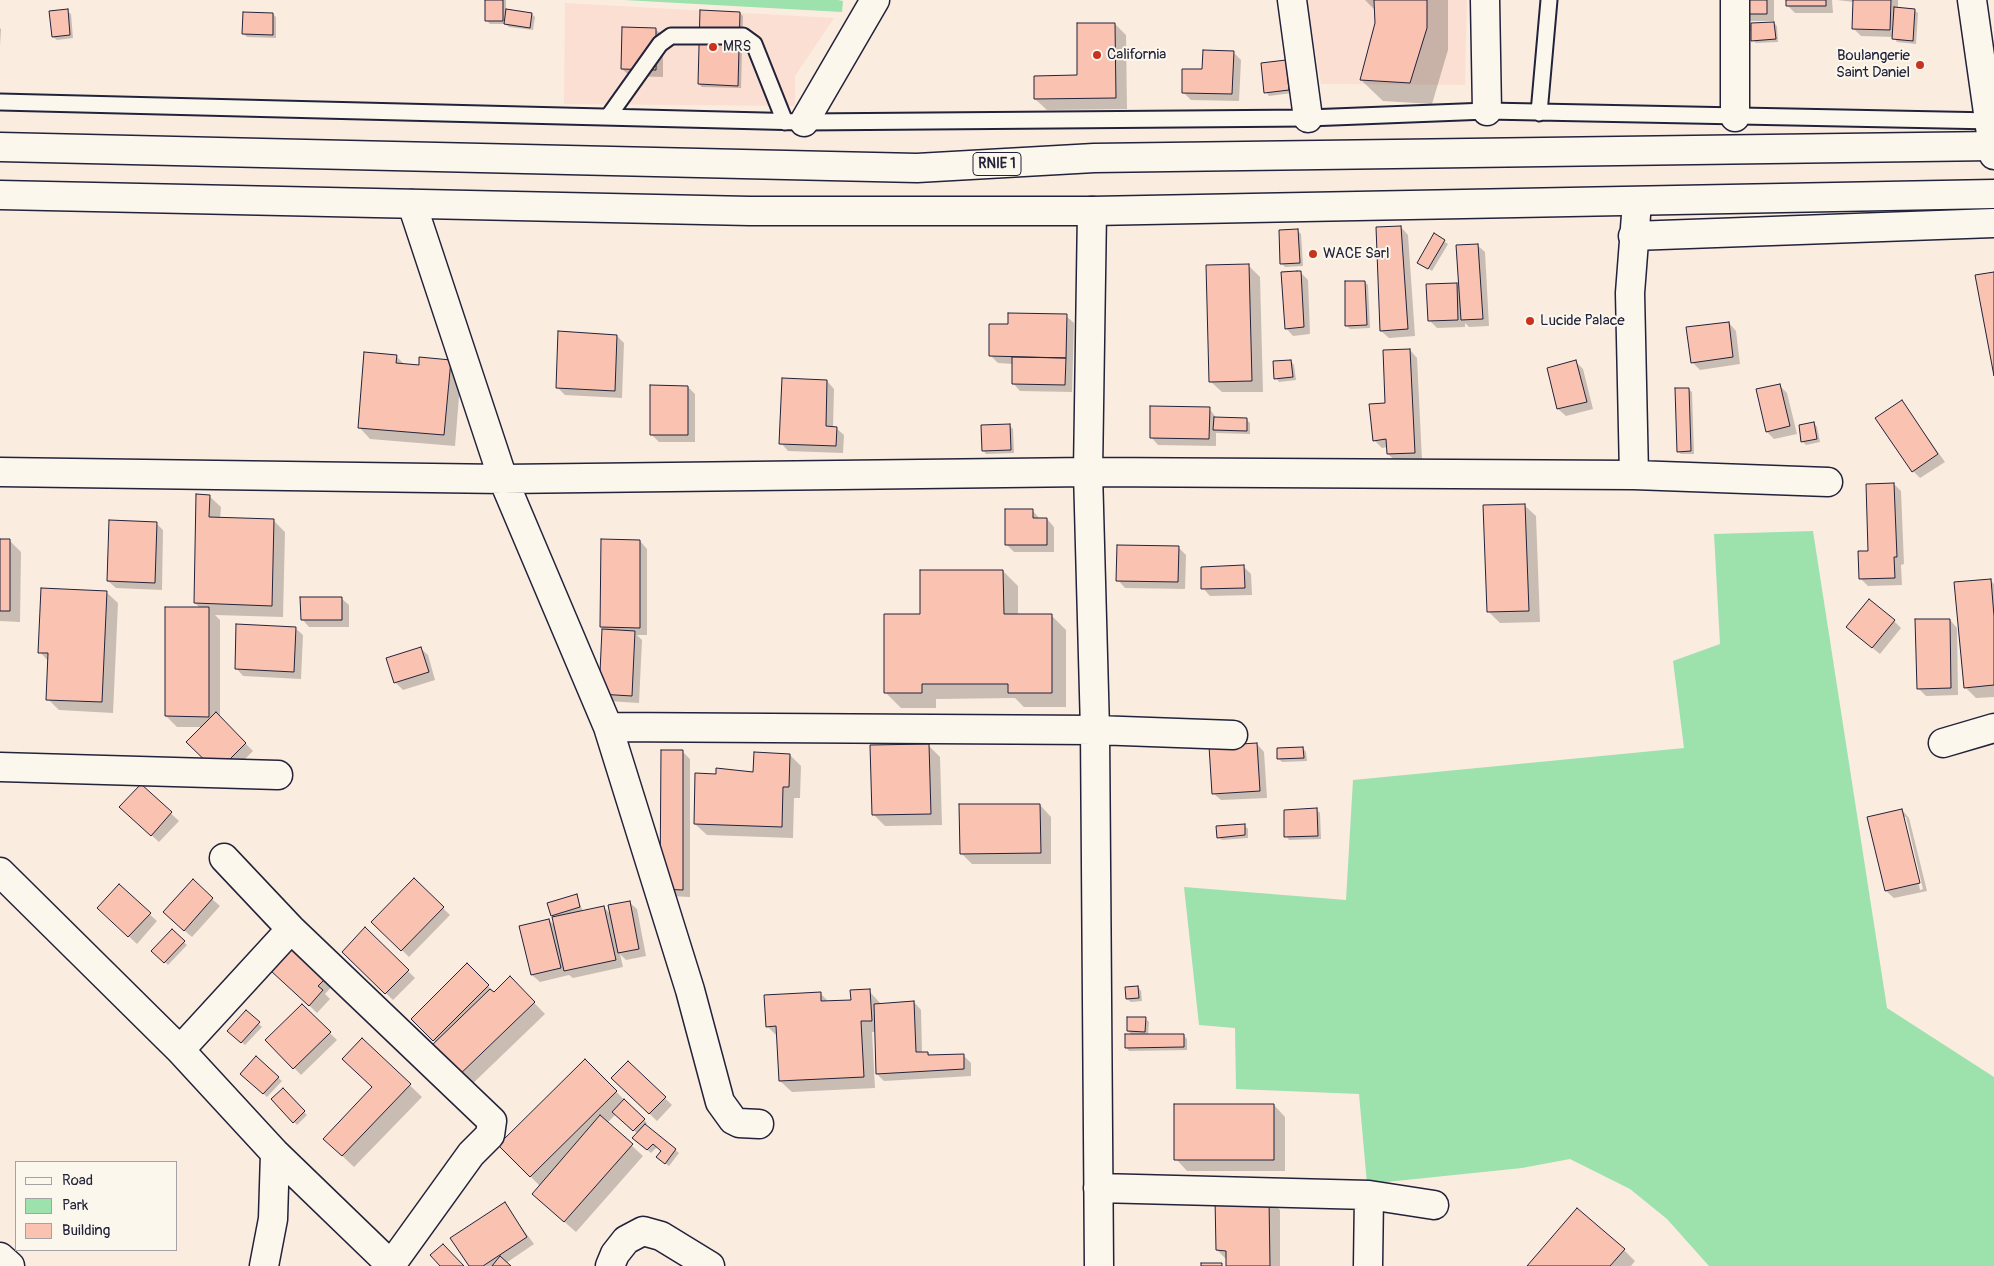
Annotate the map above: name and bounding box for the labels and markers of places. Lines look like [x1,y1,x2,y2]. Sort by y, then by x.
place label: MRS [723,38,751,56]
marker: MRS [707,41,719,53]
place label: California [1107,46,1166,64]
place label: Boulangerie Saint Daniel [1836,47,1910,82]
marker: California [1091,49,1103,61]
marker: Boulangerie Saint Daniel [1914,59,1926,71]
place label: WACE Sarl [1323,245,1390,263]
marker: WACE Sarl [1307,248,1319,260]
place label: Lucide Palace [1540,312,1625,330]
marker: Lucide Palace [1524,315,1536,327]

